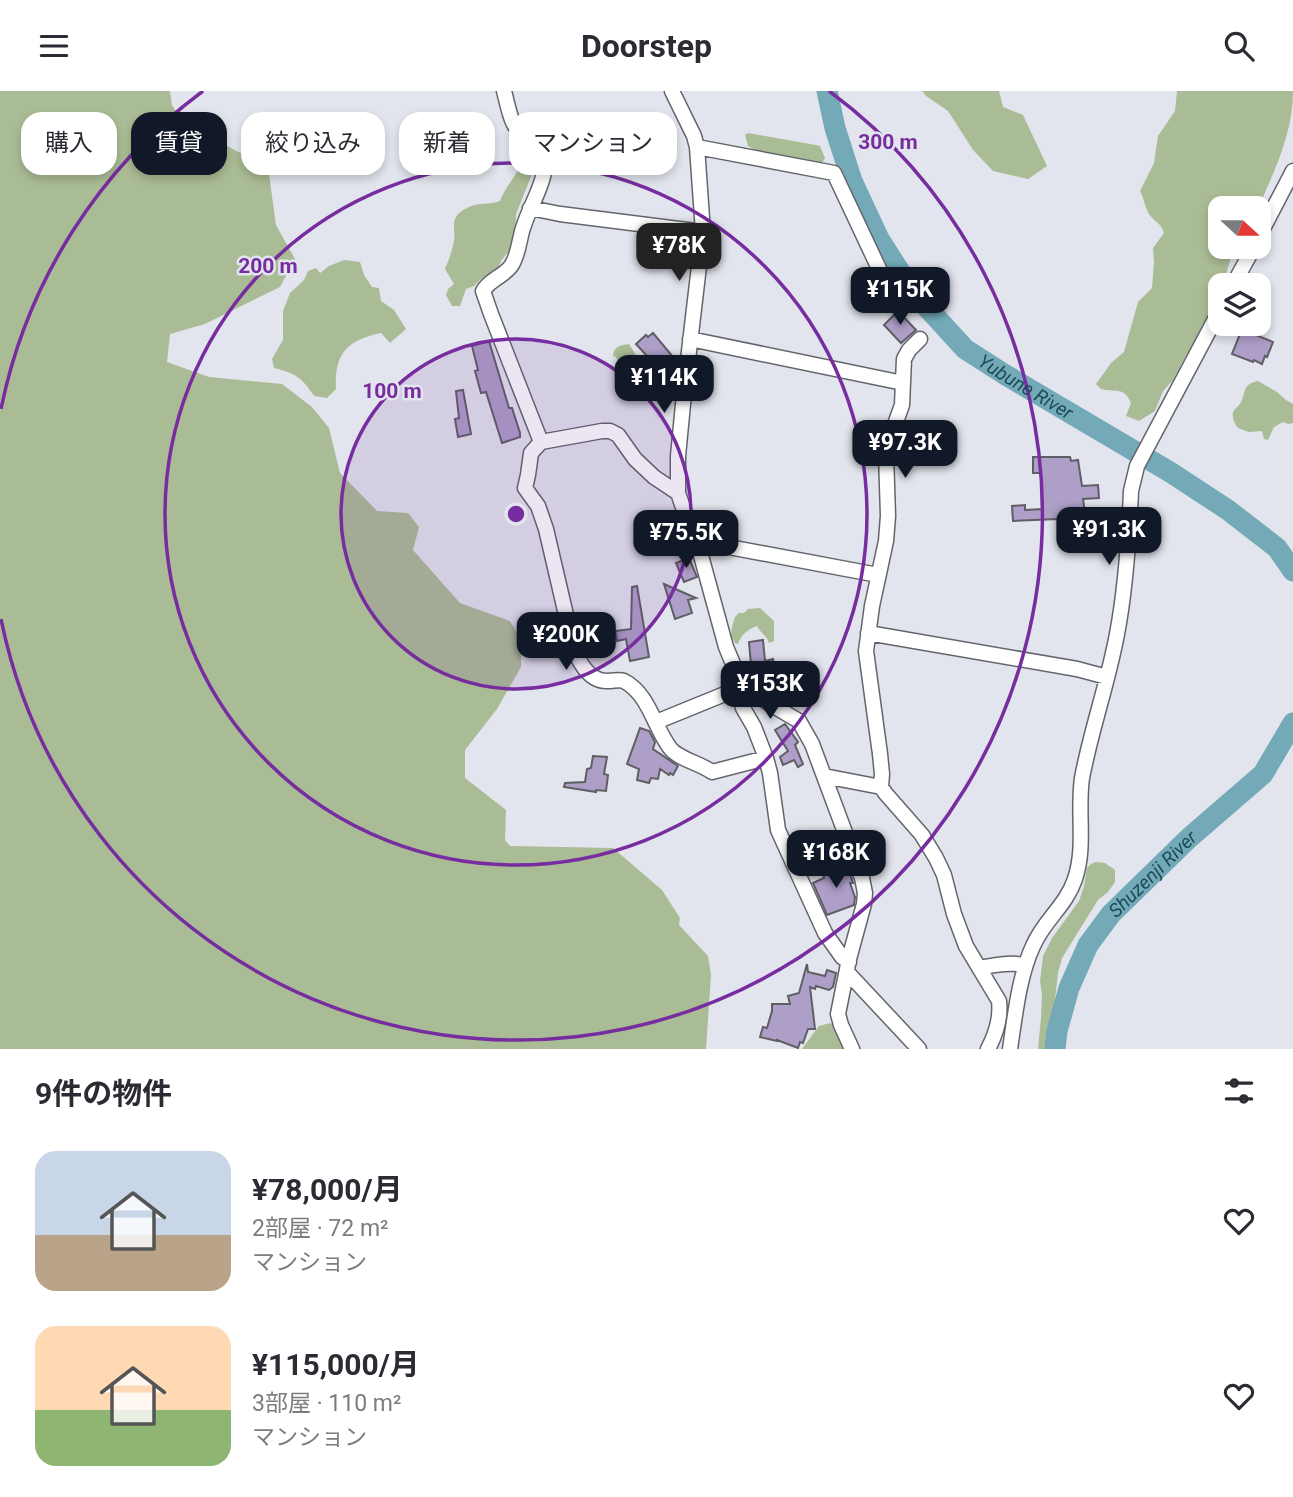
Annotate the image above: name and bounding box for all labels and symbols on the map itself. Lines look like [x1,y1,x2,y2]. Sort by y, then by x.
text: 300 m [858,130,918,154]
north arrow [1208,196,1270,259]
pin: ¥78K [638,223,720,283]
text: 200 m [238,254,298,278]
pin: ¥115K [851,267,949,327]
water label: Yubune River [974,349,1078,424]
pin: ¥114K [615,355,713,415]
text: 100 m [362,379,422,403]
pin: ¥97.3K [848,421,962,480]
centre of rings [504,502,528,526]
pin: ¥91.3K [1052,507,1166,567]
pin: ¥75.5K [629,511,743,570]
pin: ¥200K [517,613,615,672]
pin: ¥153K [721,661,819,721]
water label: Shuzenji River [1103,825,1202,922]
pin: ¥168K [787,831,885,890]

